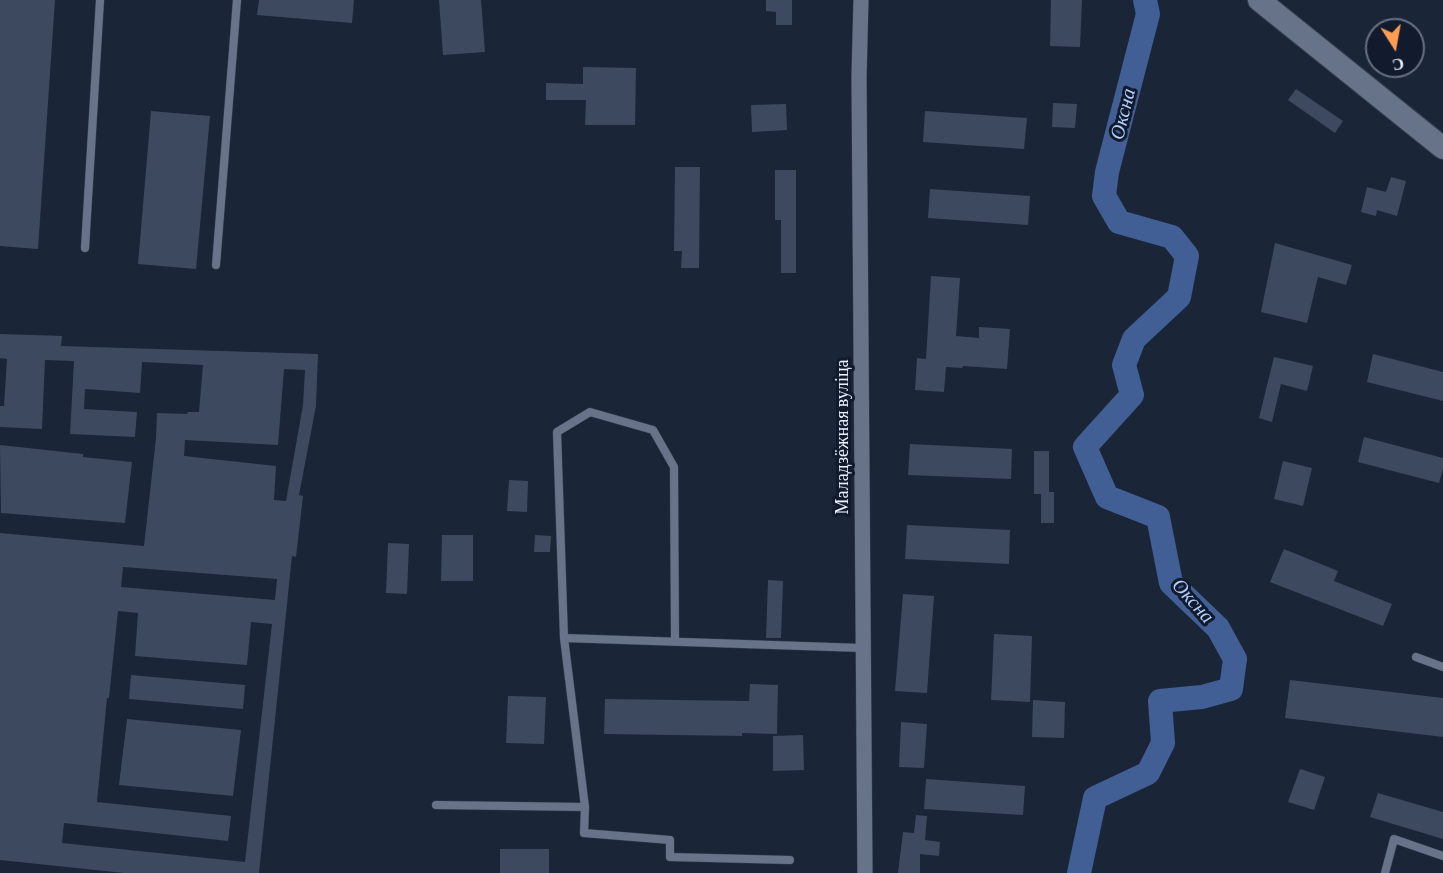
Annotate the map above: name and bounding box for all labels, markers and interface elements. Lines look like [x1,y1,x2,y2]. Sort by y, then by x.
north arrow [1365,18,1425,78]
text: С [1391,55,1405,74]
water label: Оксна [1105,86,1141,142]
street label: Маладзёжная вуліца [831,359,853,515]
water label: Оксна [1167,574,1219,628]

